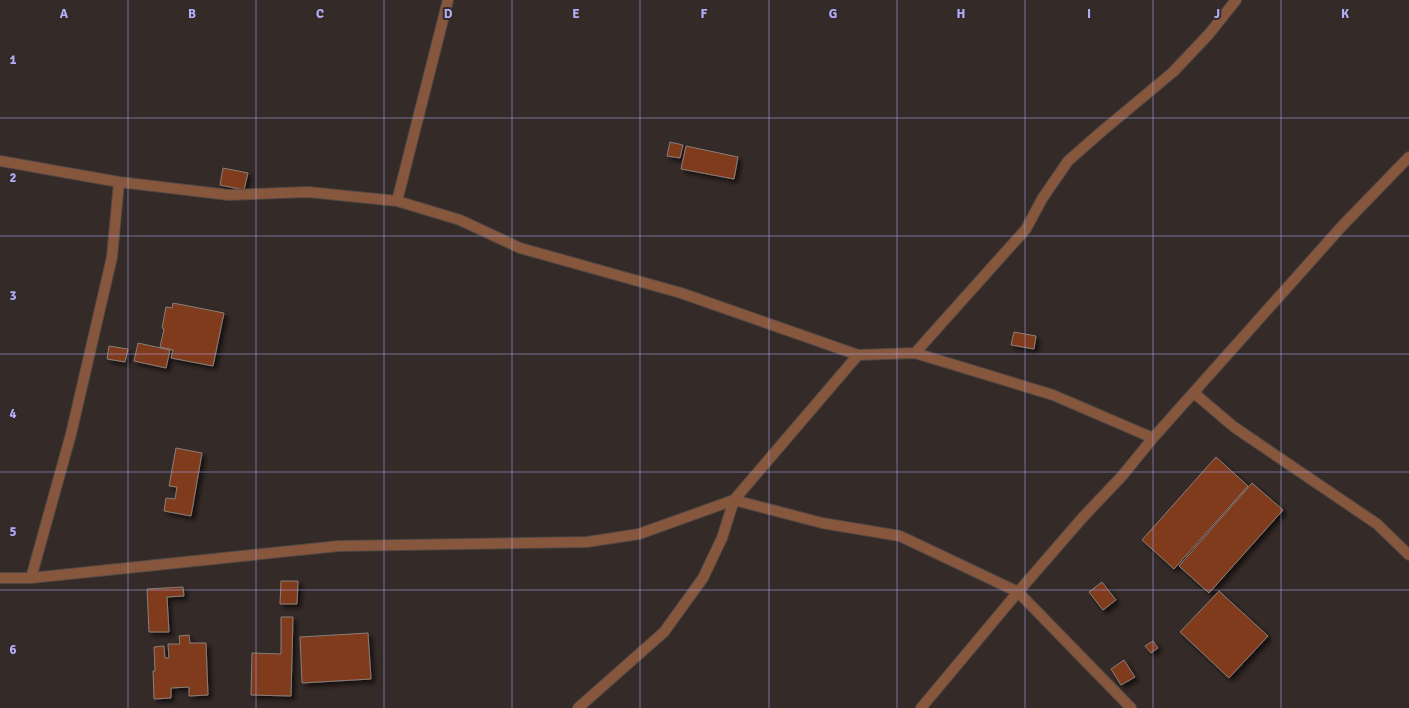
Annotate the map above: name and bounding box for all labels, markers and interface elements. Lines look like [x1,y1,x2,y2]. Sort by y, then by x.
text: A [60,6,69,22]
text: B [188,6,196,22]
text: C [316,6,324,22]
text: D [444,6,453,22]
text: E [572,6,580,22]
text: F [701,6,708,22]
text: G [829,6,837,22]
text: H [957,6,965,22]
text: I [1087,6,1091,22]
text: J [1214,6,1220,22]
text: K [1341,6,1349,22]
text: 1 [9,52,17,68]
text: 2 [9,170,17,186]
text: 3 [9,288,17,304]
text: 4 [9,406,17,422]
text: 5 [9,524,17,540]
text: 6 [9,642,17,658]

